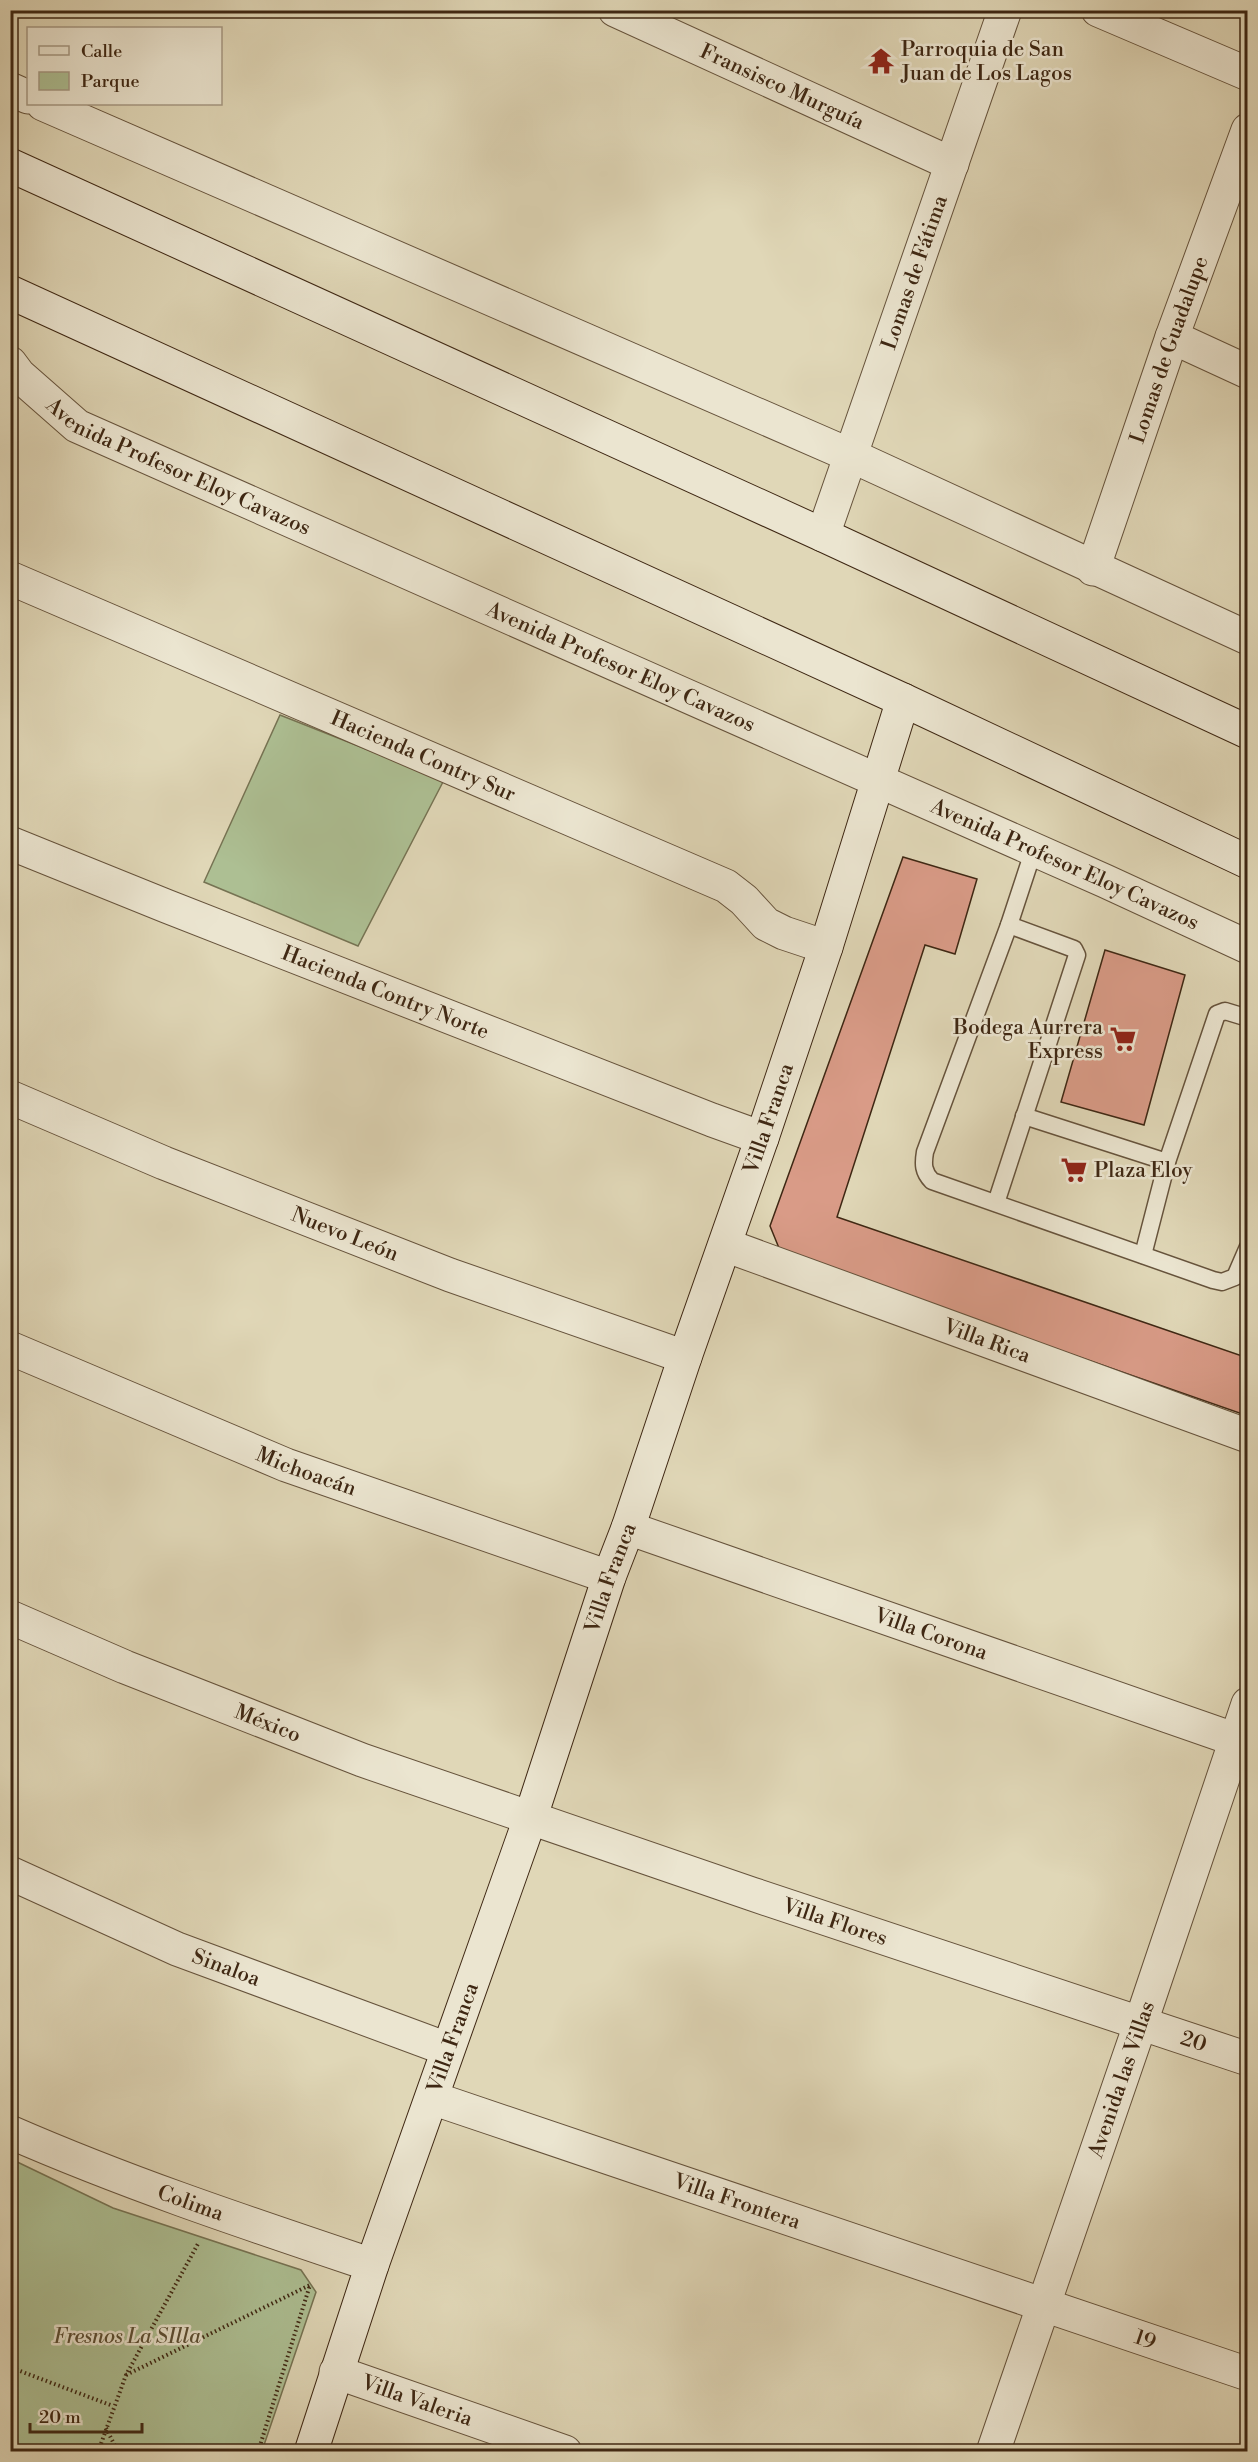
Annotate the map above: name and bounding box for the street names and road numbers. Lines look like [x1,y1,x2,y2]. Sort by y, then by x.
street label: Fransisco Murguía [696,39,869,136]
street label: Lomas de Fátima [876,192,954,353]
street label: Lomas de Guadalupe [1125,253,1215,447]
street label: Avenida Profesor Eloy Cavazos [39,392,314,542]
street label: Avenida Profesor Eloy Cavazos [481,596,759,738]
street label: Hacienda Contry Sur [327,706,519,808]
street label: Avenida Profesor Eloy Cavazos [926,793,1203,937]
street label: Hacienda Contry Norte [278,941,492,1045]
street label: Villa Franca [738,1060,800,1178]
street label: Nuevo León [287,1202,402,1268]
street label: Villa Rica [939,1314,1034,1370]
street label: Michoacán [252,1442,360,1502]
street label: Villa Franca [579,1519,643,1637]
street label: Villa Corona [870,1602,991,1666]
street label: México [231,1699,305,1749]
street label: Villa Flores [778,1893,891,1952]
street label: Sinaloa [188,1944,264,1993]
street label: Villa Franca [422,1979,485,2097]
street label: Avenida las Villas [1083,1998,1161,2162]
street label: 20 [1177,2025,1210,2058]
street label: Villa Frontera [669,2168,804,2236]
street label: Colima [154,2180,227,2228]
street label: 19 [1131,2325,1159,2356]
street label: Villa Valeria [357,2370,476,2433]

